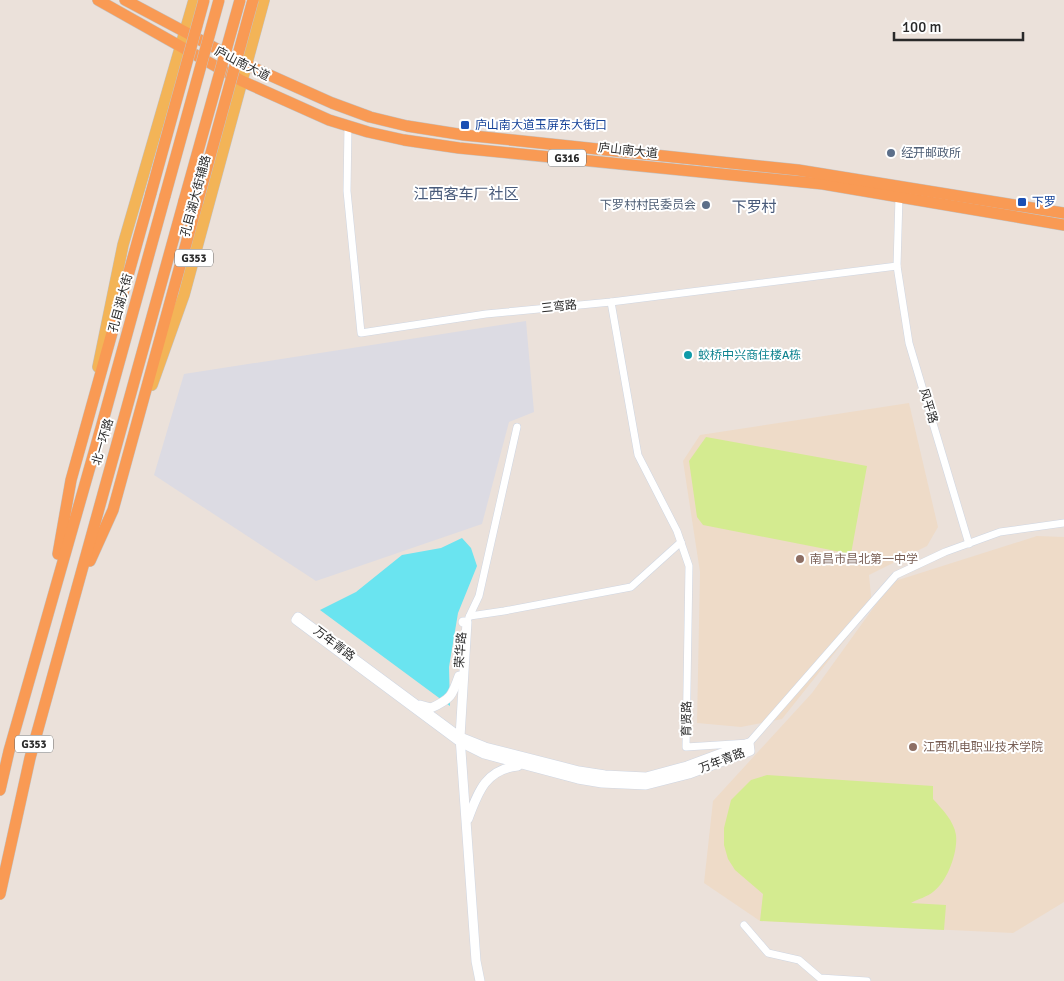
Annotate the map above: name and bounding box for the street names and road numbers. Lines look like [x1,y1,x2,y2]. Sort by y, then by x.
street label: 庐山南大道 [212,44,272,84]
street label: 庐山南大道 [597,140,659,162]
road number: G316 [548,150,586,167]
street label: 孔目湖大街辅路 [178,153,214,239]
road number: G353 [175,250,213,266]
street label: 孔目湖大街 [106,272,136,334]
street label: 三弯路 [540,298,578,316]
street label: 风平路 [916,387,940,425]
street label: 北一环路 [89,417,117,467]
street label: 万年青路 [310,624,358,664]
street label: 荣华路 [452,632,470,668]
street label: 育贤路 [679,701,695,737]
road number: G353 [15,736,53,752]
street label: 万年青路 [697,745,747,777]

